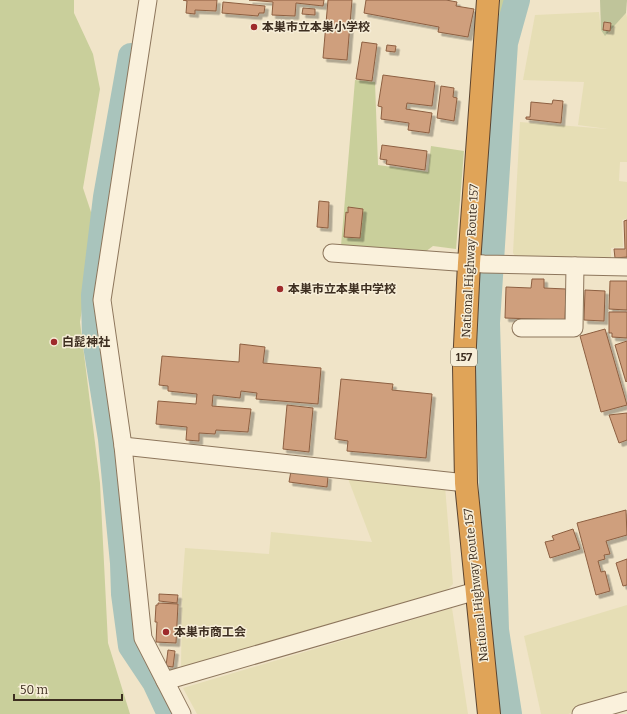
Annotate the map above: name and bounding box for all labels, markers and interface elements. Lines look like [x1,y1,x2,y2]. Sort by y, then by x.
place label: 本巣市立本巣小学校 [262,20,370,34]
marker: 本巣市立本巣小学校 [249,22,259,32]
street label: National Highway Route 157 [459,184,481,338]
place label: 本巣市立本巣中学校 [288,282,396,296]
marker: 本巣市立本巣中学校 [275,284,285,294]
place label: 白髭神社 [62,335,110,349]
marker: 白髭神社 [49,337,59,347]
road number: 157 [451,348,477,366]
street label: National Highway Route 157 [461,508,491,662]
place label: 本巣市商工会 [174,625,246,639]
marker: 本巣市商工会 [161,627,171,637]
scale bar [14,676,122,702]
text: 50 m [20,683,49,697]

